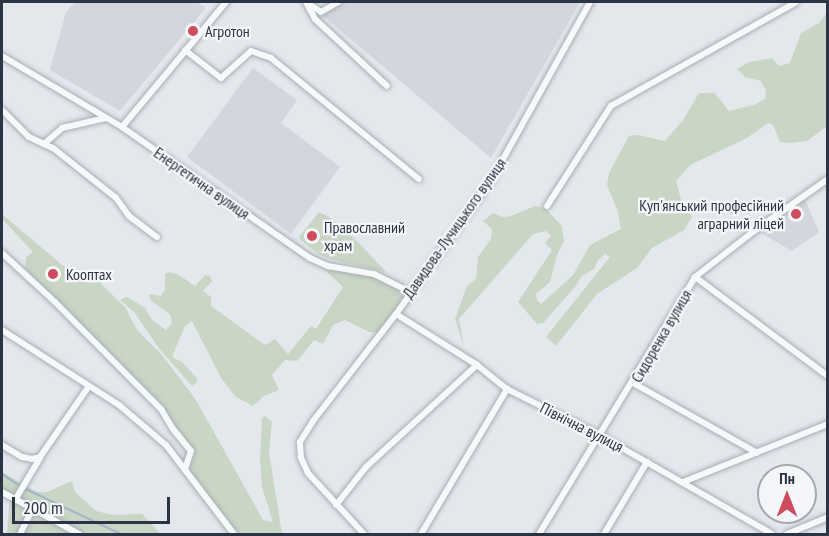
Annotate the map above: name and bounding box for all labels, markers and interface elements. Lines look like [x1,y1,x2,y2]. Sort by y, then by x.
place label: Агротон [205,21,250,41]
marker: Агротон [186,24,200,38]
street label: Енергетична вулиця [150,143,254,223]
street label: Давидова-Лучицького вулиця [398,154,510,302]
place label: Куп'янський професійний аграрний ліцей [639,195,784,233]
marker: Куп'янський професійний аграрний ліцей [789,207,803,221]
place label: Православний храм [324,217,405,255]
marker: Православний храм [305,229,319,243]
place label: Кооптах [66,264,112,284]
marker: Кооптах [44,265,62,283]
street label: Сидоренка вулиця [627,286,695,386]
street label: Північна вулиця [537,398,627,456]
north arrow [757,464,817,524]
text: Пн [779,468,795,488]
scale bar [15,485,172,523]
text: 200 m [23,496,63,519]

